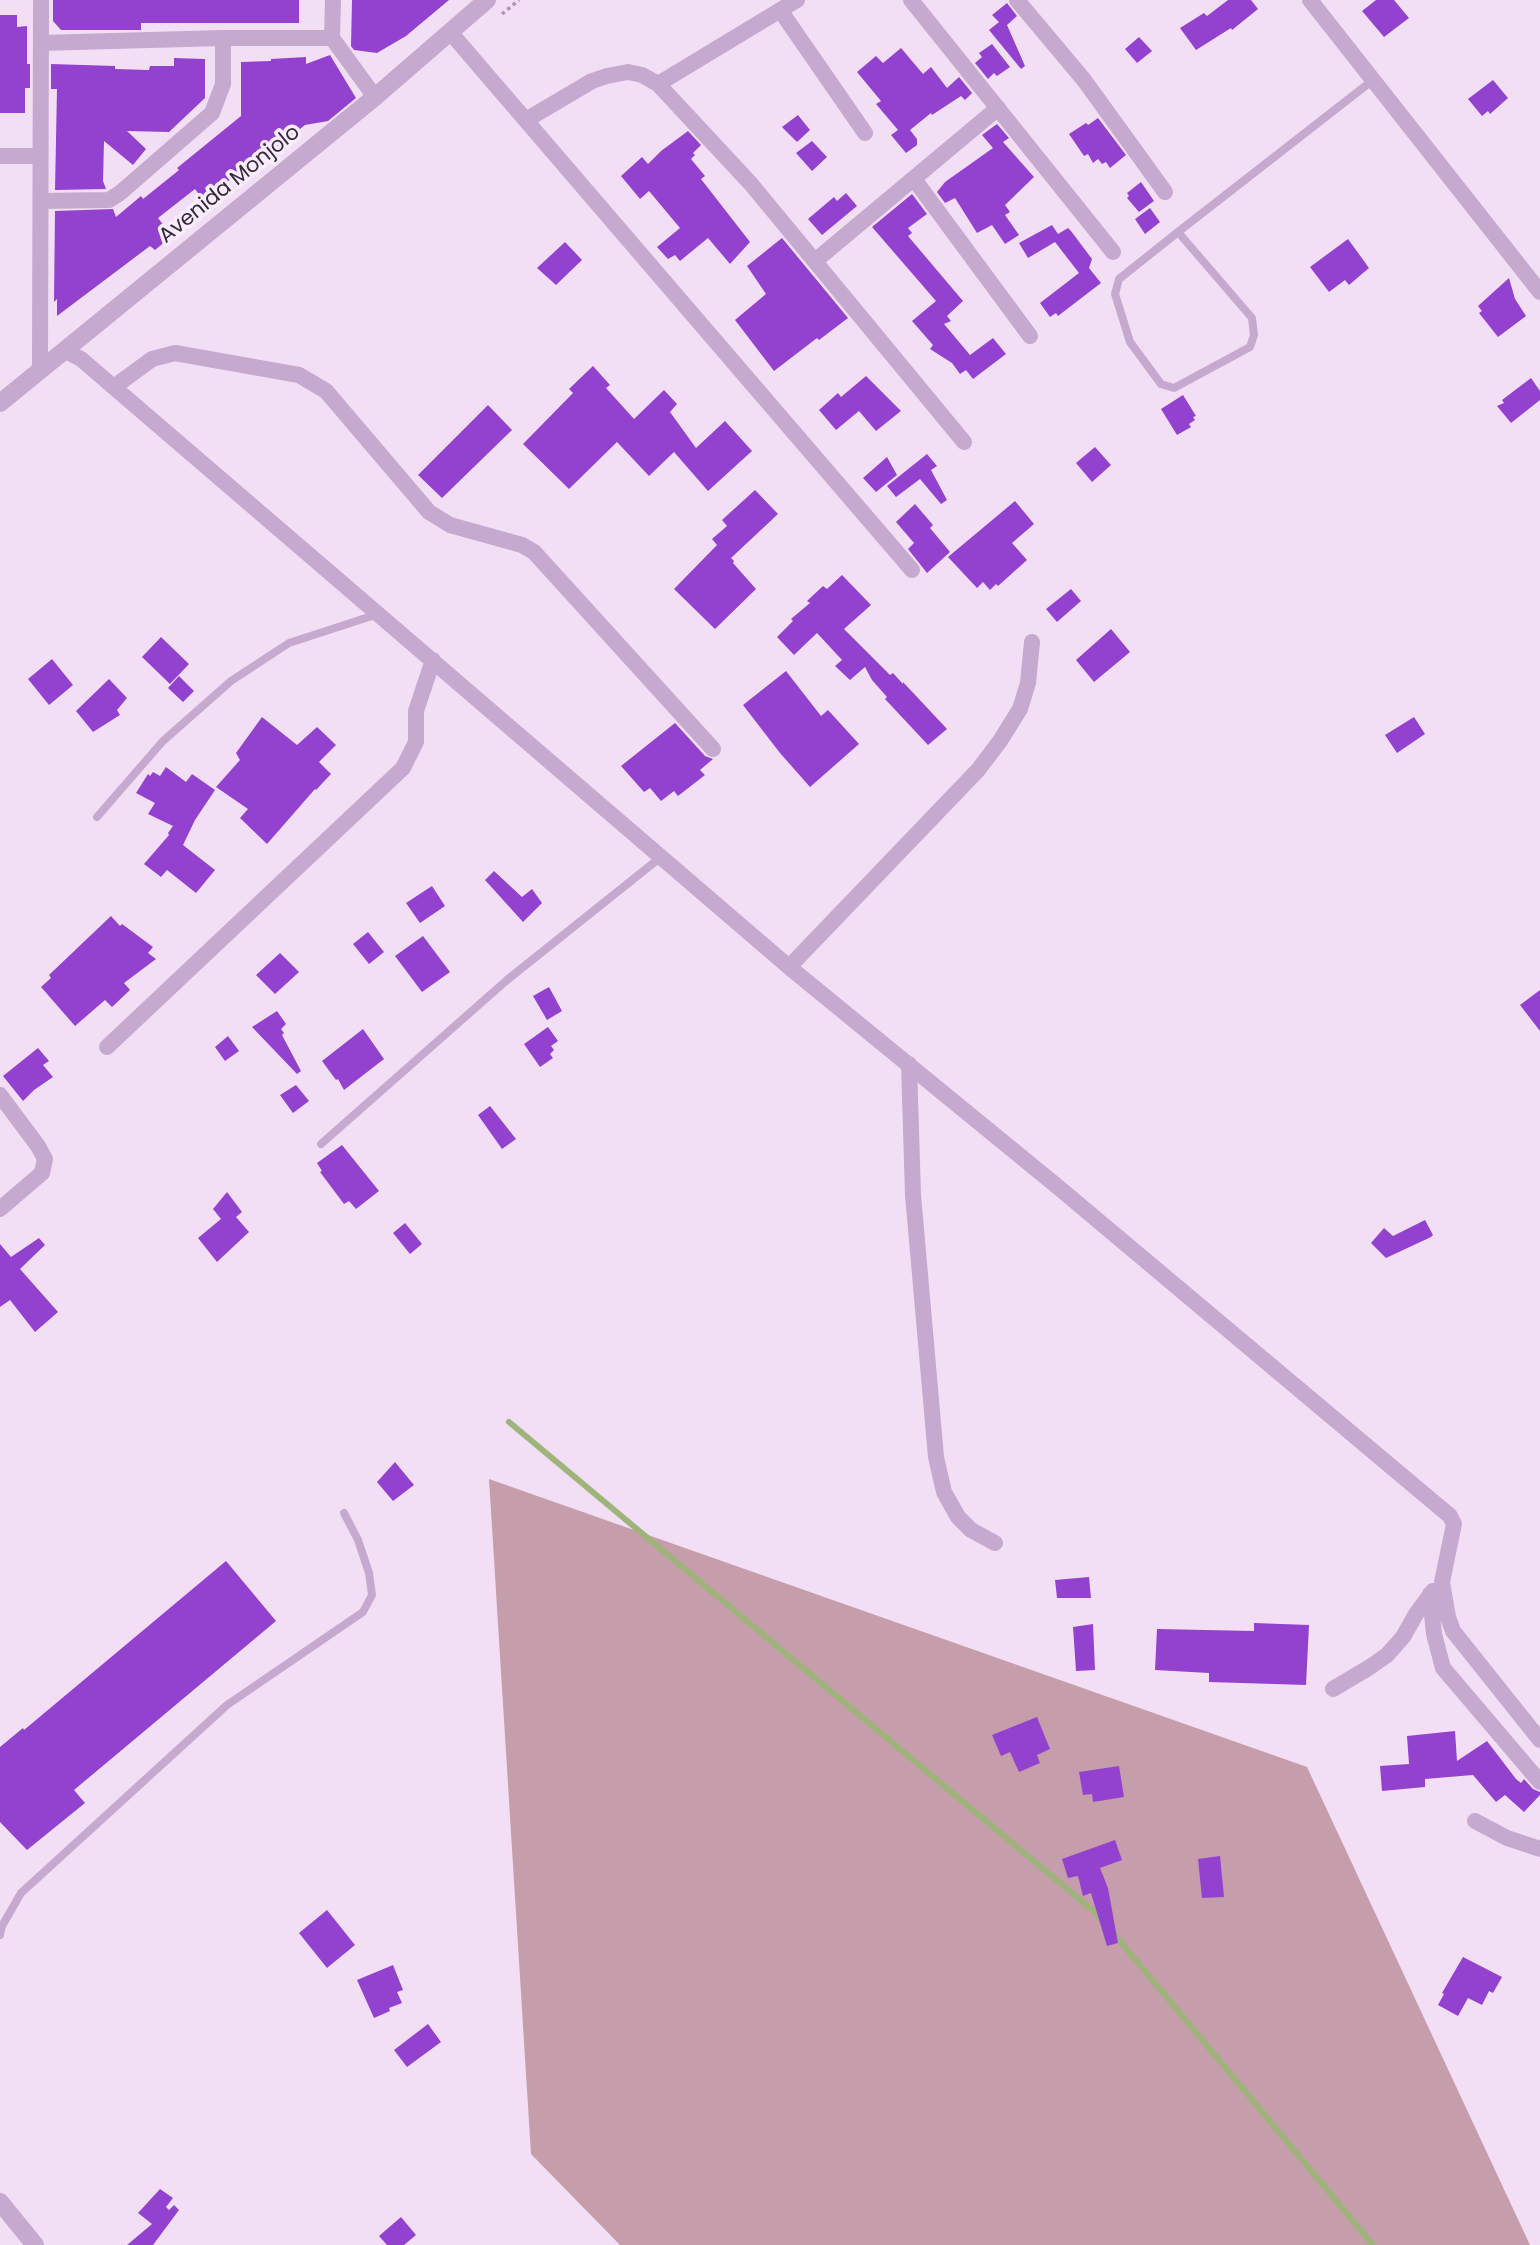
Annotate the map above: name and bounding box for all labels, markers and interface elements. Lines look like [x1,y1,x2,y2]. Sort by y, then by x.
street label: Avenida Monjolo [155,121,305,249]

